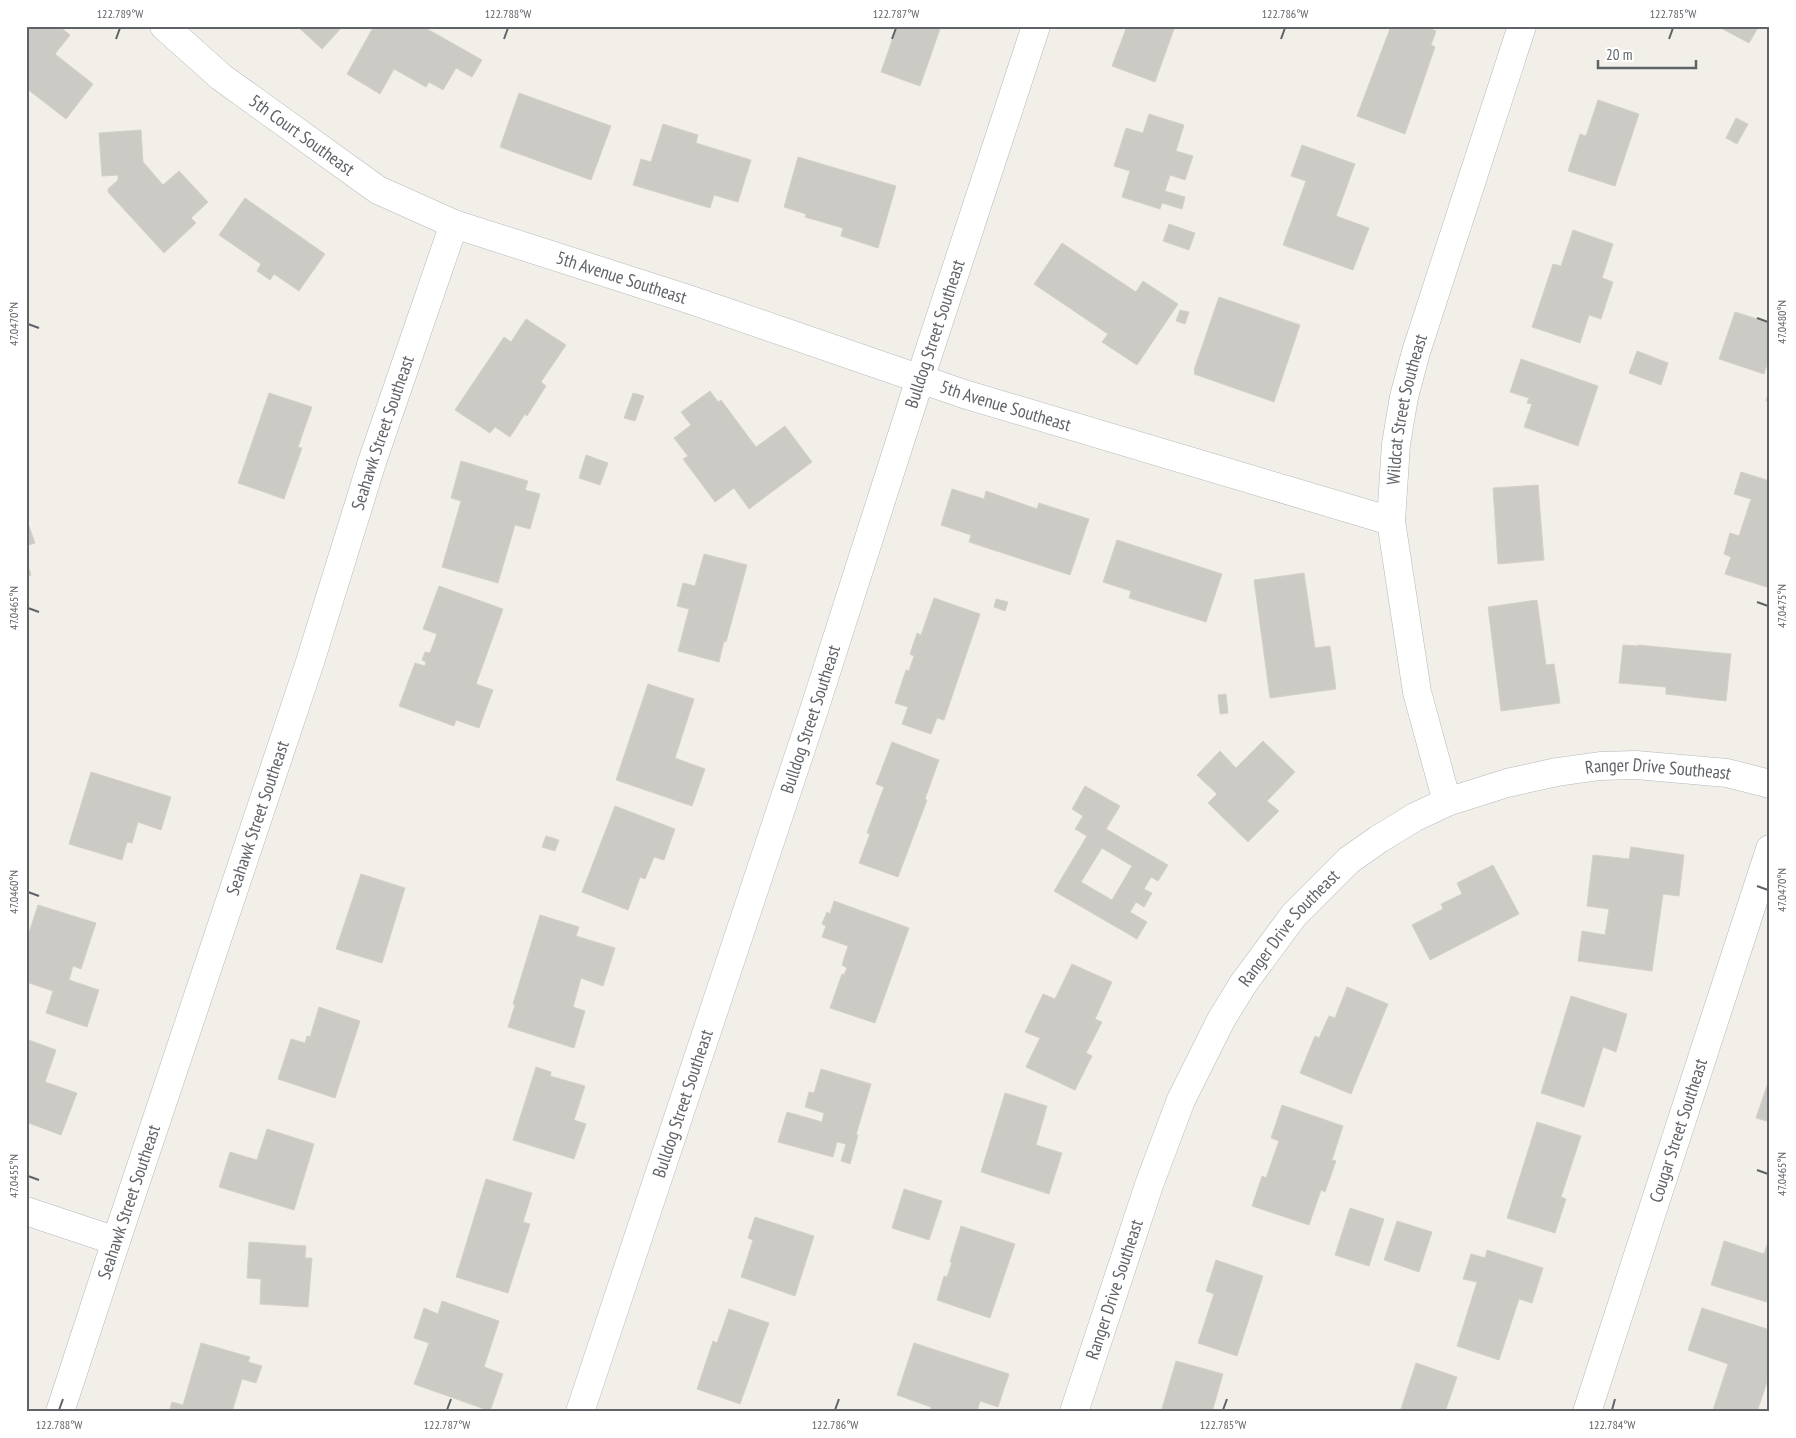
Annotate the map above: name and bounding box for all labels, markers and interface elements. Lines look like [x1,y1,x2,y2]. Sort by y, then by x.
text: 122.789°W [97,6,143,21]
text: 122.788°W [485,6,531,21]
text: 122.787°W [873,6,919,21]
text: 122.786°W [1262,6,1308,21]
text: 122.785°W [1650,6,1696,21]
scale bar [1598,38,1696,70]
text: 20 m [1606,45,1632,64]
street label: 5th Court Southeast [245,89,359,180]
street label: 5th Avenue Southeast [554,246,690,309]
street label: Bulldog Street Southeast [899,257,969,411]
text: 47.0480°N [1774,300,1789,344]
text: 47.0470°N [6,302,21,346]
street label: Wildcat Street Southeast [1381,331,1432,485]
street label: Seahawk Street Southeast [346,352,419,513]
street label: 5th Avenue Southeast [937,375,1074,436]
text: 47.0475°N [1774,584,1789,628]
text: 47.0465°N [6,586,21,630]
street label: Bulldog Street Southeast [775,642,845,796]
street label: Seahawk Street Southeast [221,738,294,898]
street label: Ranger Drive Southeast [1584,753,1734,785]
street label: Ranger Drive Southeast [1233,864,1344,991]
text: 47.0470°N [1774,868,1789,912]
text: 47.0460°N [6,870,21,914]
street label: Bulldog Street Southeast [647,1026,718,1181]
street label: Cougar Street Southeast [1644,1055,1712,1205]
street label: Seahawk Street Southeast [92,1122,165,1282]
text: 47.0465°N [1774,1152,1789,1196]
text: 47.0455°N [6,1154,21,1198]
street label: Ranger Drive Southeast [1080,1216,1148,1362]
text: 122.788°W [36,1417,82,1432]
text: 122.787°W [424,1417,470,1432]
text: 122.786°W [812,1417,858,1432]
text: 122.785°W [1200,1417,1246,1432]
text: 122.784°W [1589,1417,1635,1432]

